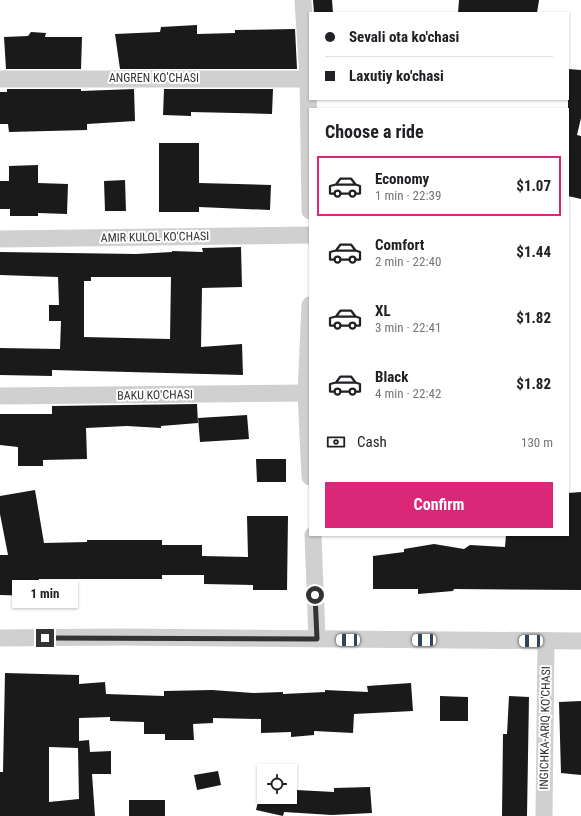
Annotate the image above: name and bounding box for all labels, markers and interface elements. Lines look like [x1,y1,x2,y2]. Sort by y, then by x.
text: Sevali ota ko'chasi [349,28,459,46]
text: Laxutiy ko'chasi [349,67,444,85]
street label: ANGREN KO'CHASI [109,71,199,85]
text: Choose a ride [325,121,424,142]
icon: car [327,168,363,204]
text: Economy [375,170,429,188]
text: $1.07 [516,177,551,195]
text: 1 min · 22:39 [375,188,441,203]
street label: AMIR KULOL KO'CHASI [101,229,209,245]
icon: car [327,234,363,270]
text: Comfort [375,236,424,254]
text: $1.44 [516,243,551,261]
text: 2 min · 22:40 [375,254,441,269]
icon: car [327,300,363,336]
text: XL [375,302,391,320]
text: $1.82 [516,309,551,327]
text: 3 min · 22:41 [375,320,441,335]
icon: car [327,366,363,402]
text: Black [375,368,408,386]
text: $1.82 [516,375,551,393]
text: 4 min · 22:42 [375,386,441,401]
street label: BAKU KO'CHASI [117,387,193,403]
icon: cash [325,431,347,453]
text: Cash [357,433,387,451]
text: 130 m [521,435,553,450]
button: Confirm [325,482,553,528]
callout: 1 min [12,580,78,608]
text: 1 min [31,586,59,601]
route start [306,586,324,604]
route end [36,629,54,647]
car [336,634,360,646]
car [412,634,436,646]
car [519,635,543,647]
street label: INGICHKA-ARIQ KO'CHASI [537,666,553,790]
map controls [257,764,297,804]
button: locate [257,764,297,804]

